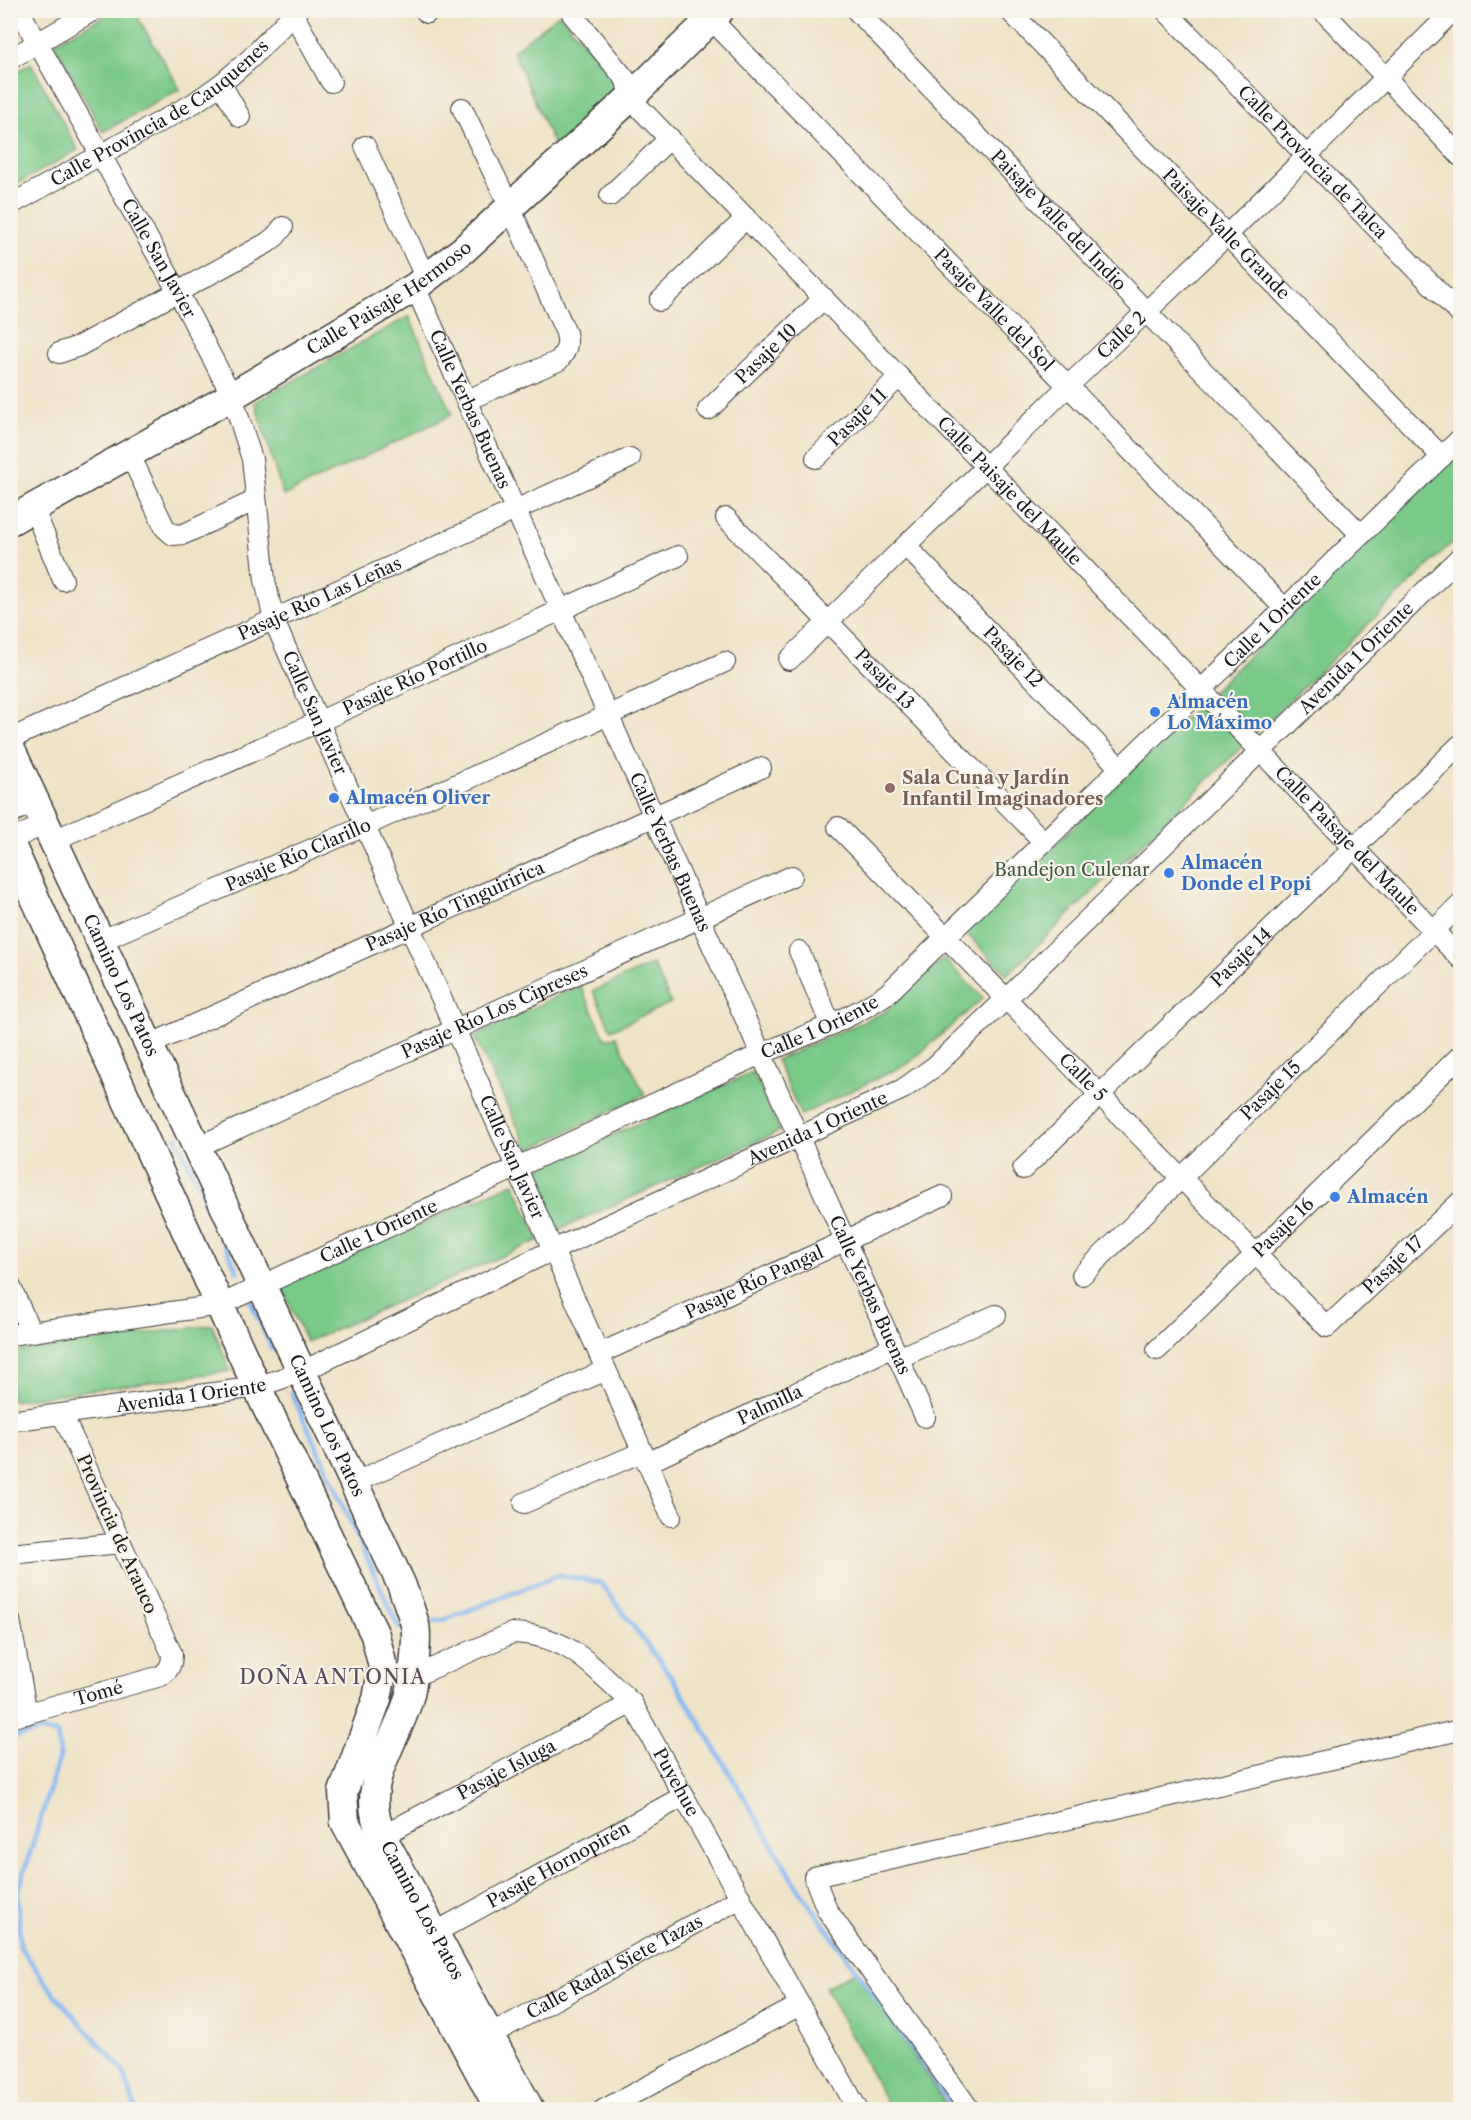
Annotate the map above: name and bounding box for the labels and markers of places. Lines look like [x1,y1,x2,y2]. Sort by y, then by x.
place label: Almacén Lo Máximo [1166,691,1272,734]
marker: Almacén Lo Máximo [1148,705,1162,719]
place label: Sala Cuna y Jardín Infantil Imaginadores [902,767,1103,810]
marker: Sala Cuna y Jardín Infantil Imaginadores [883,781,897,795]
place label: Almacén Oliver [345,787,490,809]
marker: Almacén Oliver [327,791,341,805]
place label: Almacén Donde el Popi [1180,852,1312,895]
marker: Almacén Donde el Popi [1162,866,1176,880]
place label: Almacén [1346,1186,1429,1208]
marker: Almacén [1328,1190,1342,1204]

